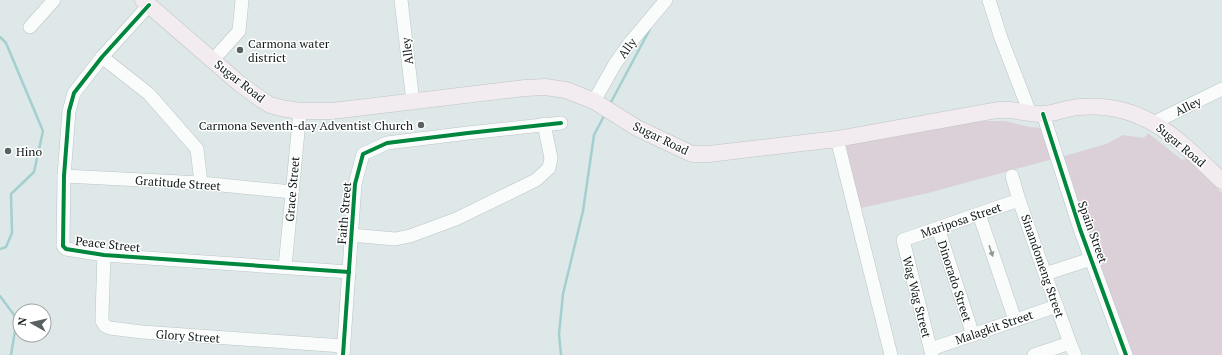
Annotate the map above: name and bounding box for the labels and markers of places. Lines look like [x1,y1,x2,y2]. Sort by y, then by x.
place label: Carmona water district [248,36,330,65]
marker: Carmona water district [235,45,245,55]
place label: Carmona Seventh-day Adventist Church [199,118,413,133]
marker: Carmona Seventh-day Adventist Church [416,120,426,130]
place label: Hino [16,144,42,159]
marker: Hino [3,146,13,156]

